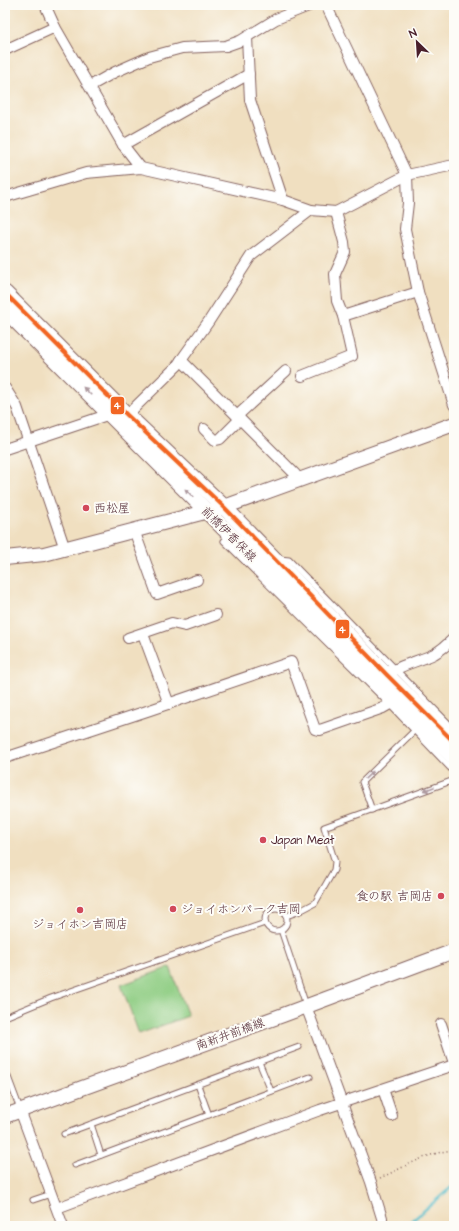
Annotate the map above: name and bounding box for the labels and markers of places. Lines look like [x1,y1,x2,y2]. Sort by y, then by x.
place label: 西松屋 [94,500,130,517]
marker: 西松屋 [81,503,91,513]
place label: Japan Meat [271,832,335,849]
marker: Japan Meat [258,835,268,845]
place label: 食の駅 吉岡店 [356,888,433,905]
marker: 食の駅 吉岡店 [436,891,446,901]
place label: ジョイホンパーク吉岡 [181,901,301,918]
marker: ジョイホンパーク吉岡 [168,904,178,914]
marker: ジョイホン吉岡店 [75,905,85,915]
place label: ジョイホン吉岡店 [32,916,128,933]

